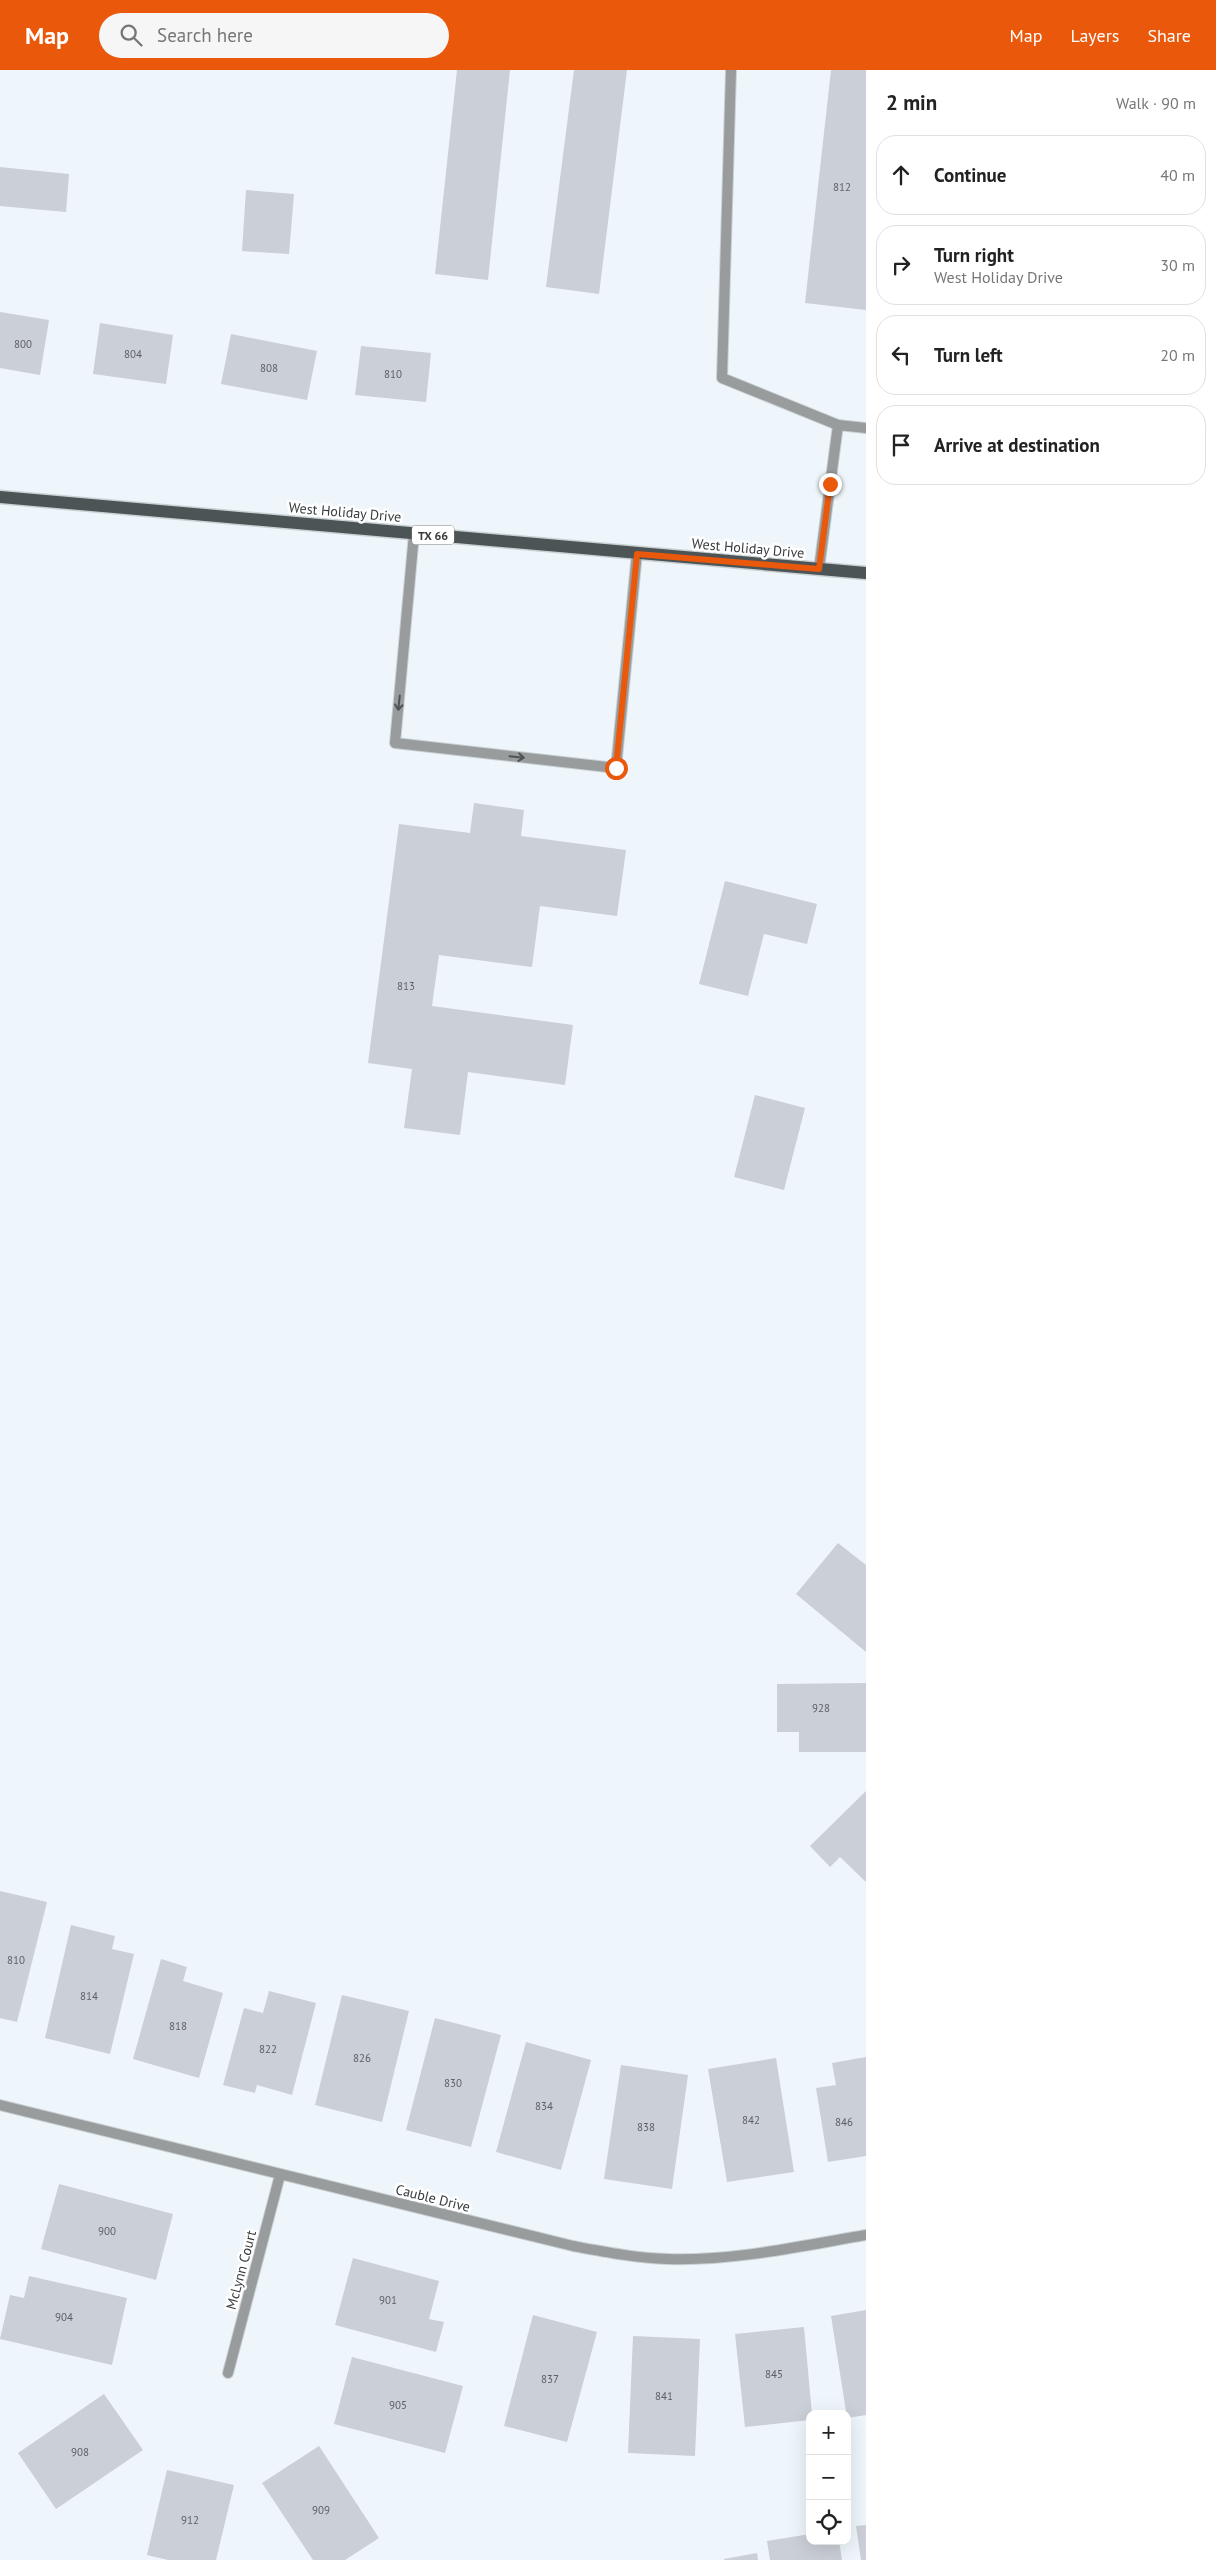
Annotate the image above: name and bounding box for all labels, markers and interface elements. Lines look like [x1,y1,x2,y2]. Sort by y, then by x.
search box [99,13,449,58]
text: Map [25,20,69,51]
icon: search [117,21,145,49]
text: Search here [157,23,253,47]
text: Map [1010,24,1042,47]
text: Layers [1070,24,1119,47]
text: Share [1147,24,1191,47]
text: 2 min [886,89,937,116]
text: Walk · 90 m [1116,93,1196,113]
icon: ahead [887,161,915,189]
text: Continue [934,163,1006,187]
text: 40 m [1160,165,1195,185]
house number: 812 [833,180,851,194]
text: Turn right [934,243,1014,267]
icon: right [887,251,915,279]
text: 30 m [1160,255,1195,275]
text: West Holiday Drive [934,267,1063,287]
house number: 800 [14,337,32,351]
icon: left [887,341,915,369]
text: Turn left [934,343,1003,367]
text: 20 m [1160,345,1195,365]
house number: 804 [124,347,142,361]
house number: 808 [260,361,278,375]
house number: 810 [384,367,402,381]
icon: arrive [887,431,915,459]
text: Arrive at destination [934,433,1100,457]
route end [819,473,842,496]
street label: West Holiday Drive [288,498,402,526]
road number: TX 66 [412,526,454,544]
street label: West Holiday Drive [691,534,805,562]
one-way arrow [395,695,404,711]
one-way arrow [508,752,524,762]
route start [605,757,628,780]
house number: 813 [397,979,415,993]
house number: 928 [812,1701,830,1715]
house number: 810 [7,1953,25,1967]
house number: 814 [80,1989,98,2003]
house number: 818 [169,2019,187,2033]
house number: 822 [259,2042,277,2056]
house number: 826 [353,2051,371,2065]
house number: 830 [444,2076,462,2090]
house number: 834 [535,2099,553,2113]
house number: 842 [742,2113,760,2127]
house number: 846 [835,2115,853,2129]
house number: 838 [637,2120,655,2134]
street label: Cauble Drive [394,2180,472,2216]
house number: 900 [98,2224,116,2238]
street label: McLynn Court [222,2228,260,2312]
house number: 901 [379,2293,397,2307]
house number: 904 [55,2310,73,2324]
house number: 845 [765,2367,783,2381]
house number: 837 [541,2372,559,2386]
house number: 841 [655,2389,673,2403]
house number: 905 [389,2398,407,2412]
map controls [806,2410,851,2545]
button: + [806,2410,851,2455]
house number: 908 [71,2445,89,2459]
button: − [806,2455,851,2500]
button: locate [806,2500,851,2545]
house number: 909 [312,2503,330,2517]
house number: 912 [181,2513,199,2527]

